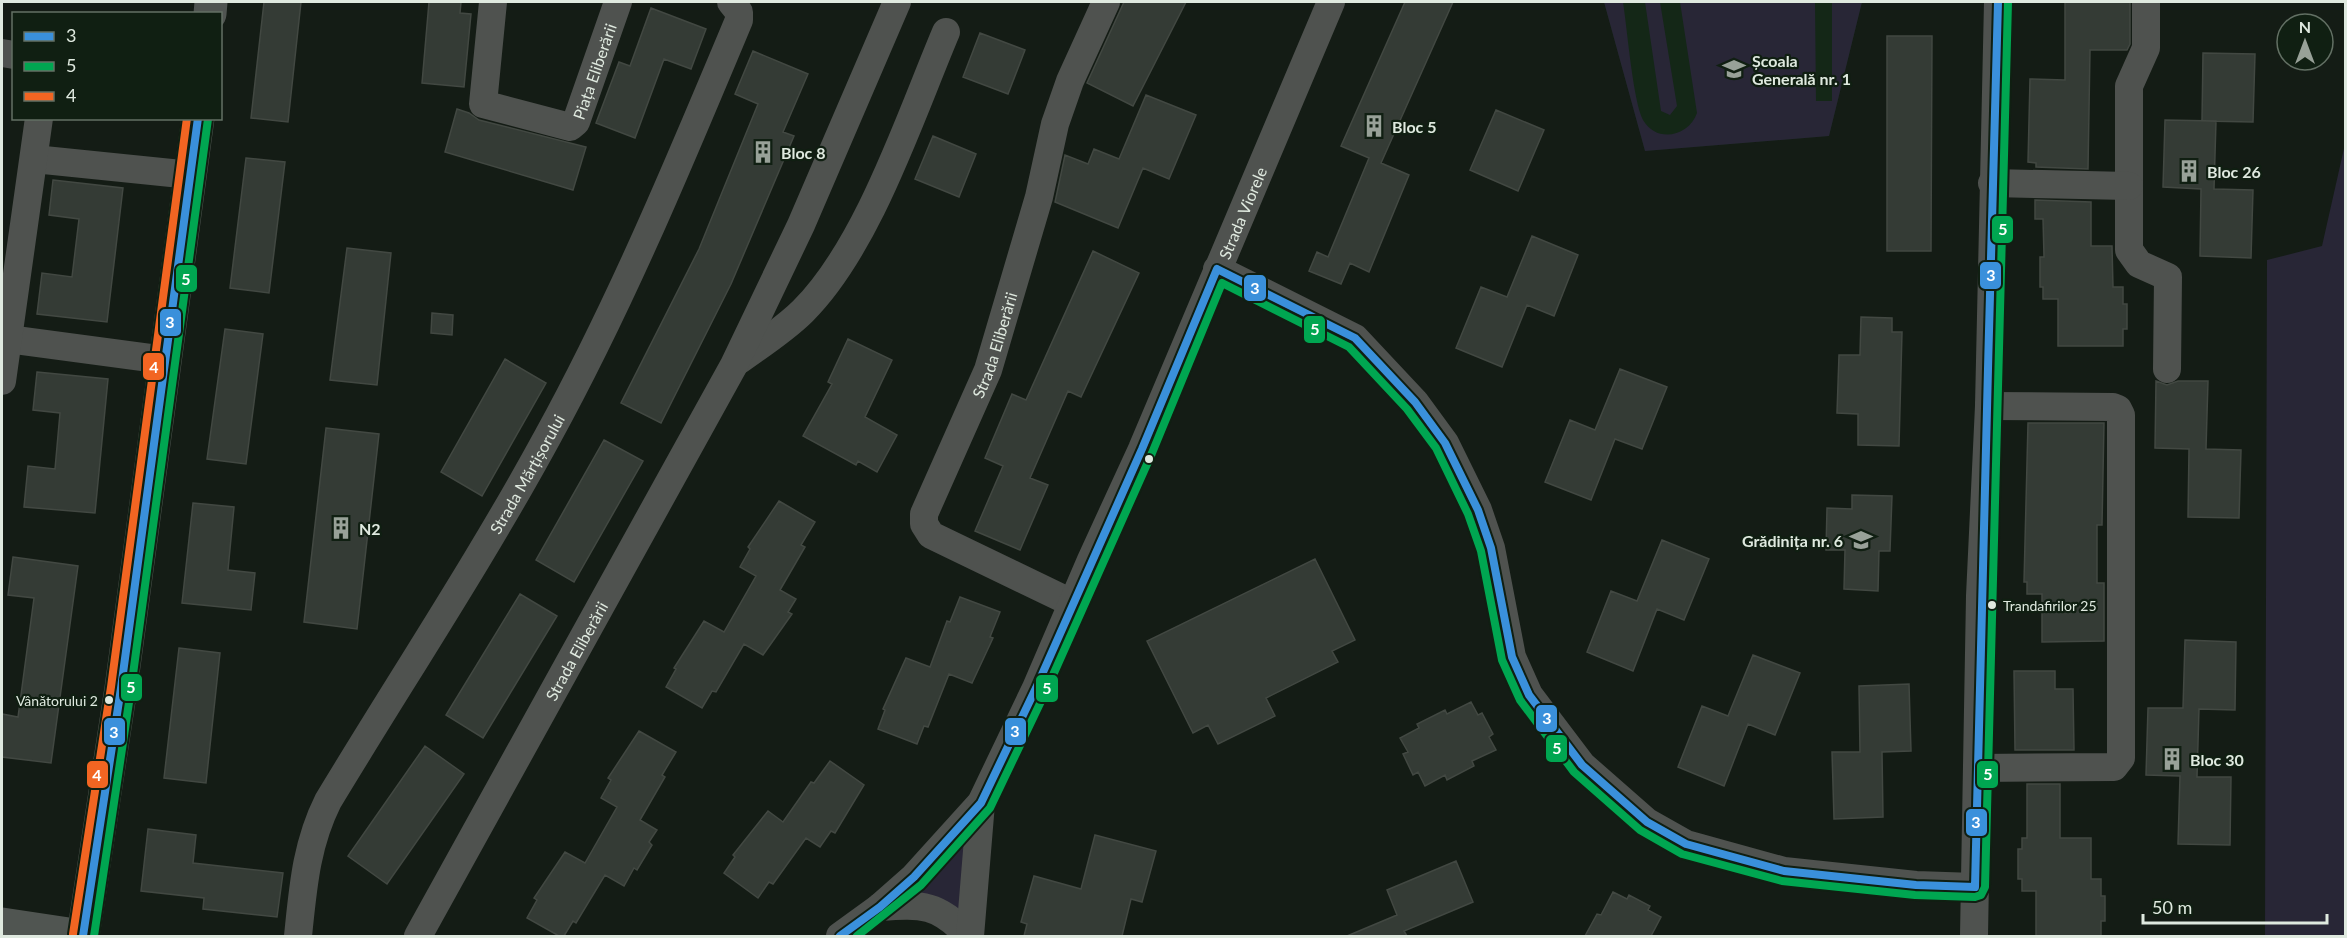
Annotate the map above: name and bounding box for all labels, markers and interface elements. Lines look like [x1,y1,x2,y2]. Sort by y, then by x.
legend [12,12,222,120]
north arrow [2275,12,2335,72]
text: N [2299,17,2311,36]
street label: Piața Eliberării [568,21,619,122]
text: 3 [66,24,76,46]
place label: Școala Generală nr. 1 [1752,51,1851,88]
text: 5 [66,54,76,76]
school or university icon: Școala Generală nr. 1 [1721,56,1747,82]
text: 4 [66,84,76,106]
building icon: Bloc 5 [1361,113,1387,139]
place label: Bloc 5 [1392,117,1436,136]
building icon: Bloc 8 [750,139,776,165]
place label: Bloc 8 [781,143,825,162]
building icon: Bloc 26 [2176,158,2202,184]
place label: Bloc 26 [2207,162,2261,181]
street label: Strada Viorele [1214,164,1270,262]
line badge: 5 [1991,215,2014,244]
text: 5 [1998,219,2008,238]
line badge: 3 [1979,261,2002,290]
line badge: 5 [175,264,198,293]
text: 3 [1986,265,1996,284]
text: 5 [181,269,191,288]
line badge: 3 [1243,274,1267,302]
text: 3 [1250,278,1260,297]
street label: Strada Eliberării [967,290,1020,401]
line badge: 3 [159,308,182,337]
text: 3 [165,312,175,331]
line badge: 5 [1303,315,1326,344]
text: 5 [1310,319,1320,338]
line badge: 4 [142,352,165,381]
text: 4 [149,357,159,376]
street label: Strada Mărțișorului [485,411,568,537]
unlabelled marker [1143,453,1155,465]
building icon: N2 [328,515,354,541]
place label: N2 [359,519,381,538]
school or university icon: Grădinița nr. 6 [1848,527,1874,553]
place label: Grădinița nr. 6 [1742,531,1843,550]
place label: Trandafirilor 25 [2003,597,2097,614]
street label: Strada Eliberării [541,598,611,704]
marker: Trandafirilor 25 [1986,599,1998,611]
line badge: 5 [120,673,143,702]
line badge: 5 [1035,674,1059,703]
text: 5 [126,677,136,696]
text: 5 [1042,678,1052,697]
place label: Vânătorului 2 [16,692,98,709]
marker: Vânătorului 2 [103,694,115,706]
line badge: 3 [1535,704,1558,733]
text: 3 [1542,708,1552,727]
line badge: 3 [103,717,126,746]
line badge: 3 [1004,717,1027,746]
text: 3 [1010,721,1020,740]
text: 3 [109,722,119,741]
line badge: 5 [1545,734,1568,763]
text: 5 [1552,738,1562,757]
building icon: Bloc 30 [2159,746,2185,772]
place label: Bloc 30 [2190,750,2244,769]
line badge: 4 [86,760,109,789]
line badge: 5 [1976,760,1999,789]
text: 5 [1983,764,1993,783]
text: 4 [92,765,102,784]
line badge: 3 [1965,808,1988,837]
text: 3 [1971,812,1981,831]
scale bar [2143,887,2328,925]
text: 50 m [2152,896,2192,918]

